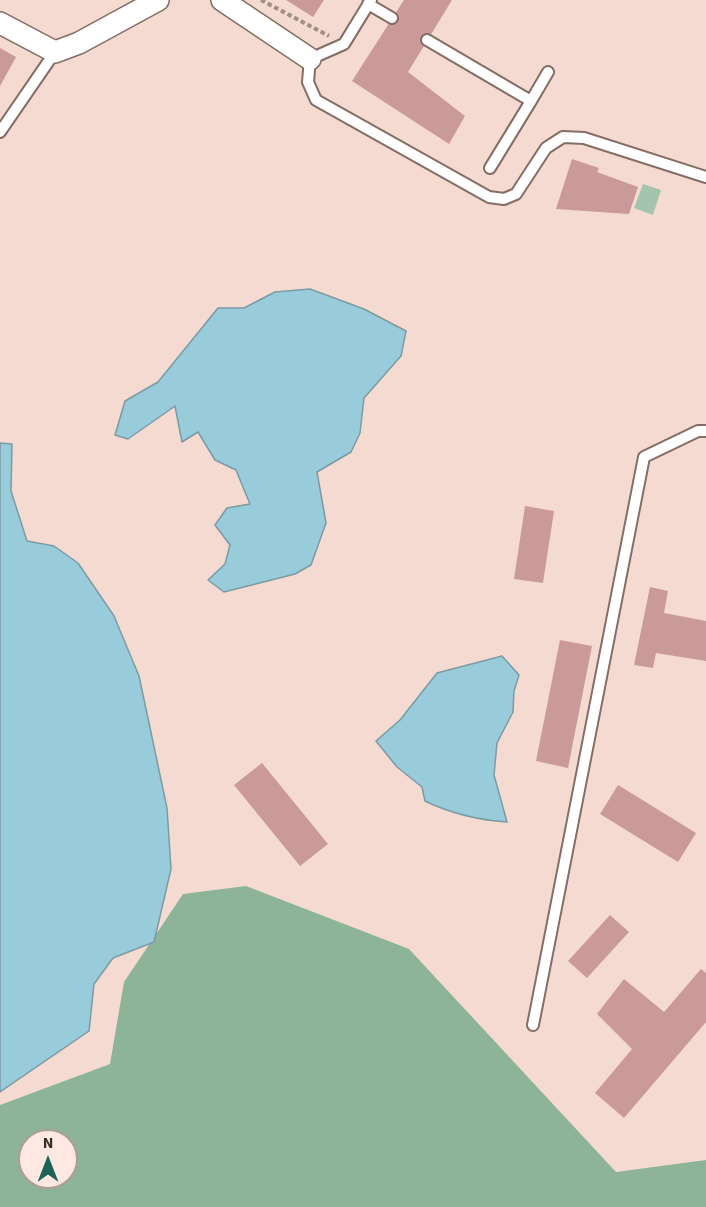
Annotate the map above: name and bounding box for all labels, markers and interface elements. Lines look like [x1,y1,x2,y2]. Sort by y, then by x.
north arrow [18,1129,78,1189]
text: N [43,1132,53,1154]

